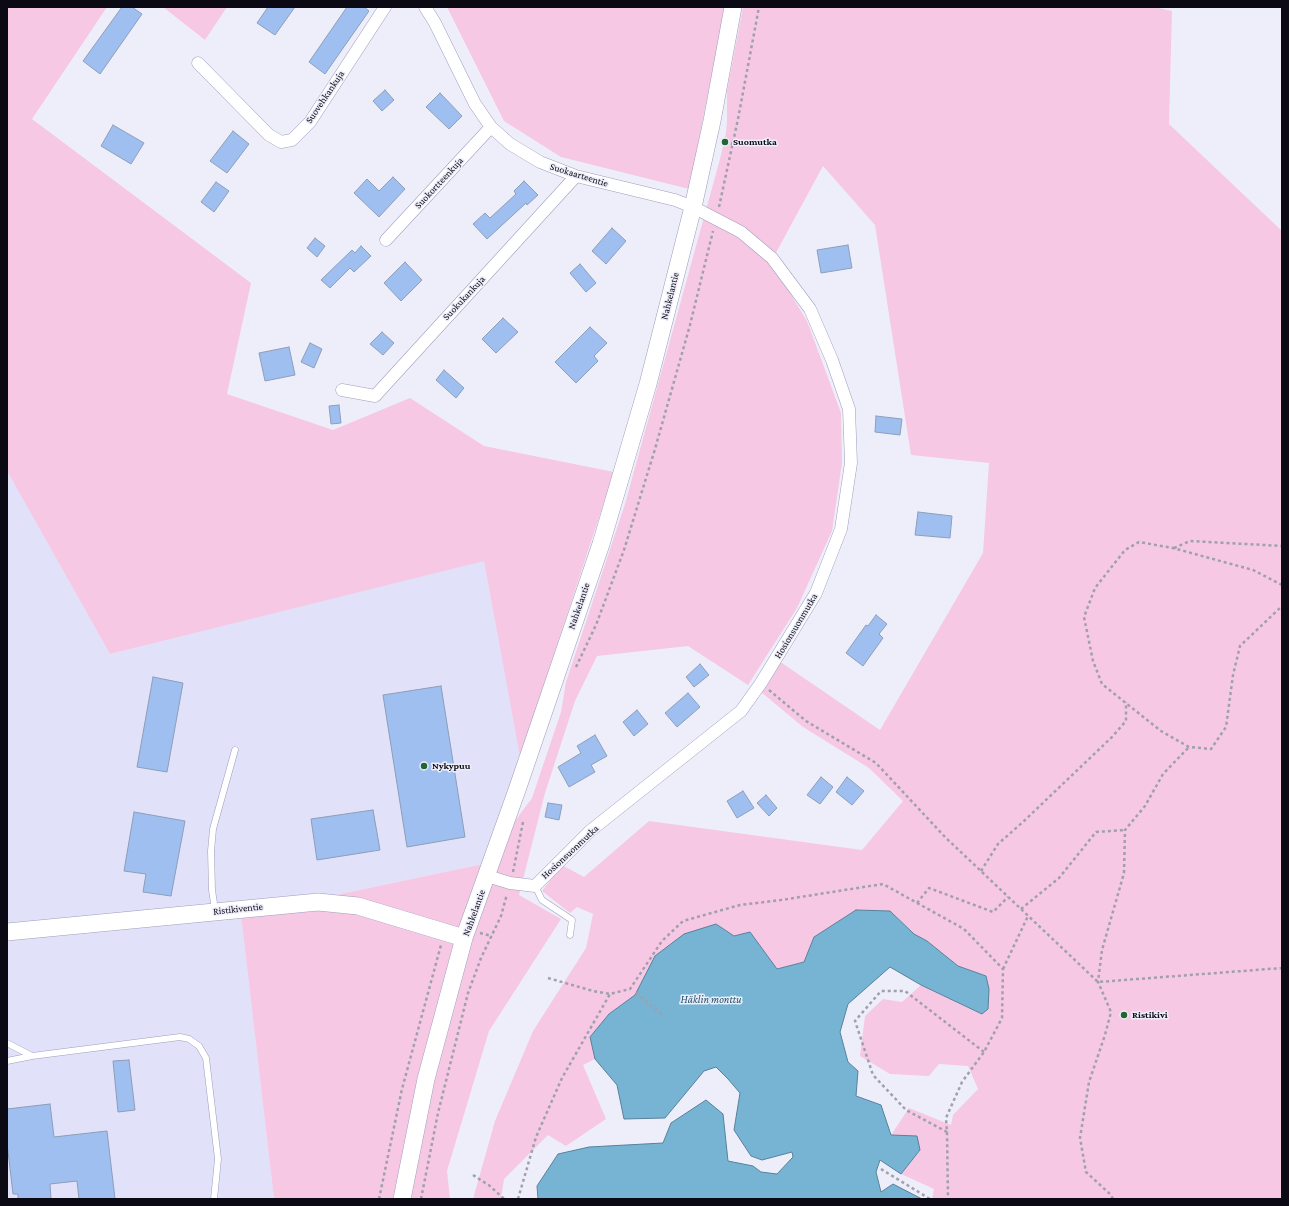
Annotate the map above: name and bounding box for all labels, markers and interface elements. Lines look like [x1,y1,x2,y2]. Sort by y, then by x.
street label: Suovehkankuja [303,68,347,126]
place label: Suomutka [733,136,777,148]
marker: Suomutka [720,137,730,147]
street label: Suokortteenkuja [412,155,466,211]
street label: Suokaarteentie [548,160,610,190]
street label: Nahkelantie [658,271,682,321]
street label: Suokukankuja [440,273,488,323]
street label: Nahkelantie [565,581,593,631]
street label: Hosionsuonmutka [772,591,820,661]
place label: Nykypuu [432,760,470,772]
marker: Nykypuu [419,761,429,771]
street label: Hosionsuonmutka [539,822,601,882]
street label: Nahkelantie [460,888,488,938]
street label: Ristikiventie [213,900,263,918]
water label: Häklin monttu [681,993,741,1007]
place label: Ristikivi [1132,1009,1168,1021]
marker: Ristikivi [1119,1010,1129,1020]

